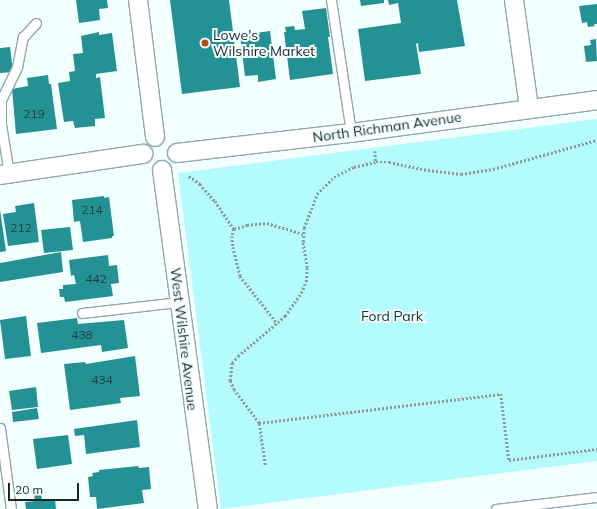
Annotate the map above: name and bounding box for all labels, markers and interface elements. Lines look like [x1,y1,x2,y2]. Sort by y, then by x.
place label: Lowe's Wilshire Market [213,27,315,60]
marker: Lowe's Wilshire Market [200,38,210,48]
house number: 219 [23,107,45,121]
street label: North Richman Avenue [311,108,463,146]
house number: 214 [81,203,103,217]
house number: 212 [10,221,32,235]
street label: West Wilshire Avenue [167,267,201,411]
house number: 442 [85,272,107,286]
park label: Ford Park [361,308,423,324]
house number: 438 [71,328,93,342]
house number: 434 [91,373,113,387]
scale bar [10,475,81,501]
text: 20 m [15,482,43,497]

